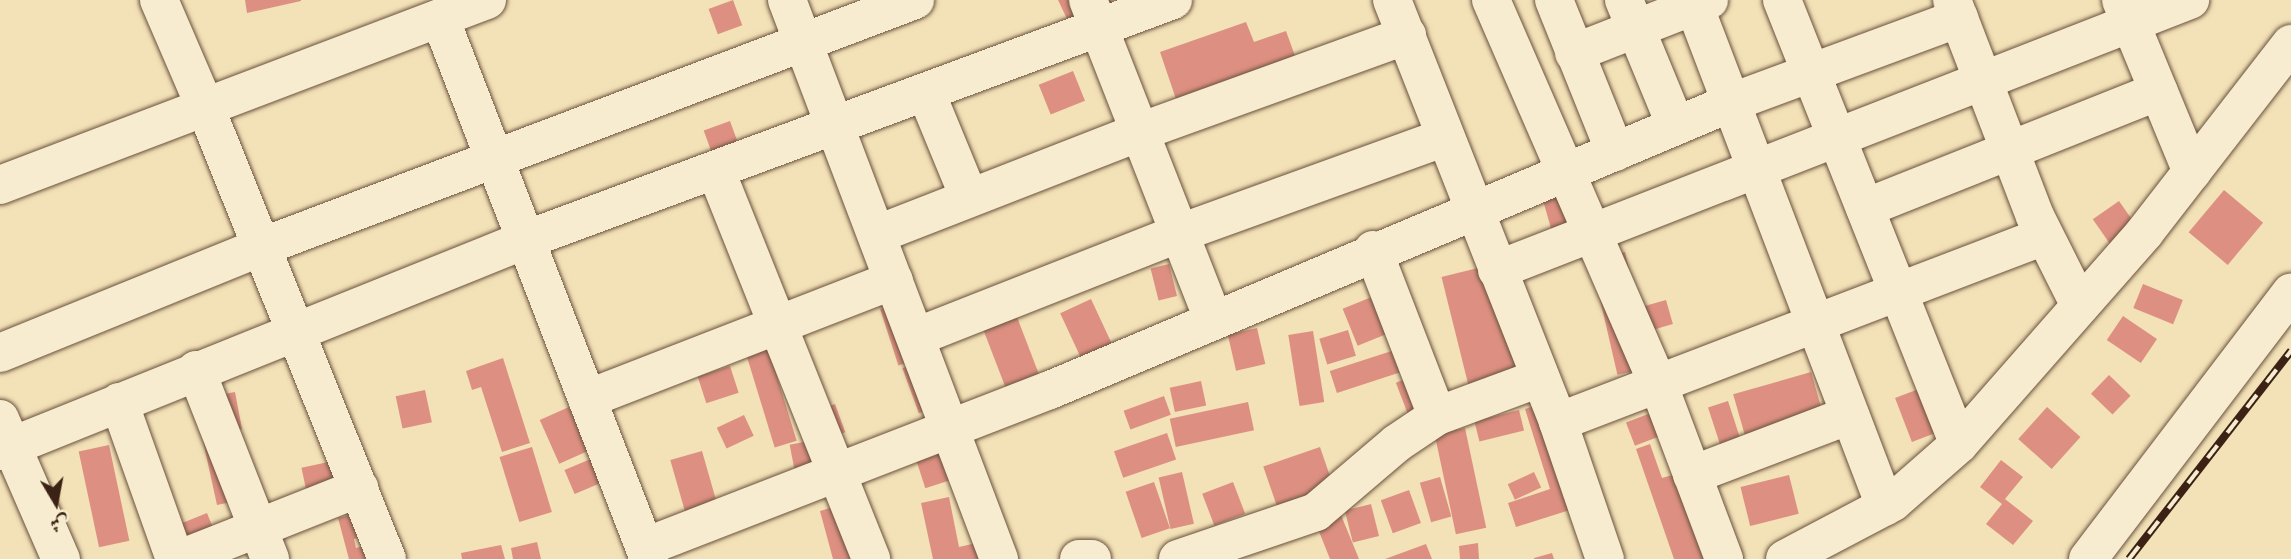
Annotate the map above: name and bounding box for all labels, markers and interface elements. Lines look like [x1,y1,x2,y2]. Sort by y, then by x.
north arrow [21,468,91,538]
text: ش [48,510,71,537]

